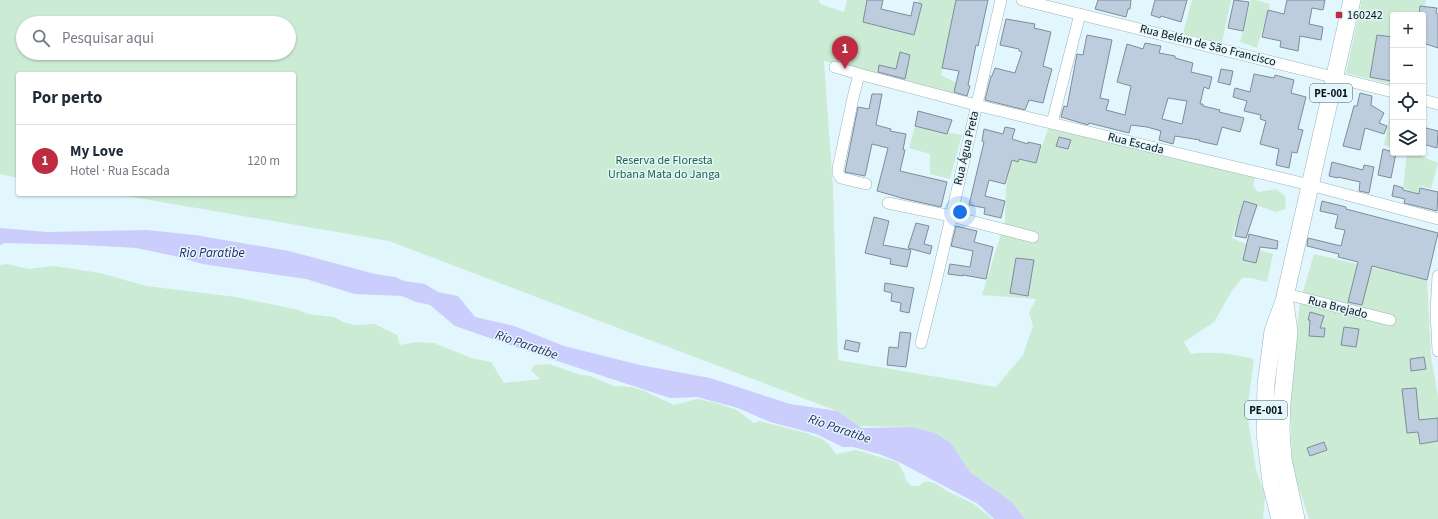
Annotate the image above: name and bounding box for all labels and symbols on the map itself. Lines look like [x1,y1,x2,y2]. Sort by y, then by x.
place label: 160242 [1347,7,1383,24]
marker: 160242 [1334,10,1344,20]
street label: Rua Belém de São Francisco [1138,20,1278,71]
pin: 1 [832,36,858,69]
road number: PE-001 [1310,84,1352,102]
street label: Rua Água Preta [950,109,983,187]
street label: Rua Escada [1106,128,1166,159]
park label: Reserva de Floresta Urbana Mata do Janga [608,152,720,183]
your location [950,202,970,222]
water label: Rio Paratibe [179,244,245,262]
street label: Rua Brejado [1306,292,1370,323]
water label: Rio Paratibe [493,326,560,364]
road number: PE-001 [1245,401,1287,419]
water label: Rio Paratibe [806,410,873,448]

